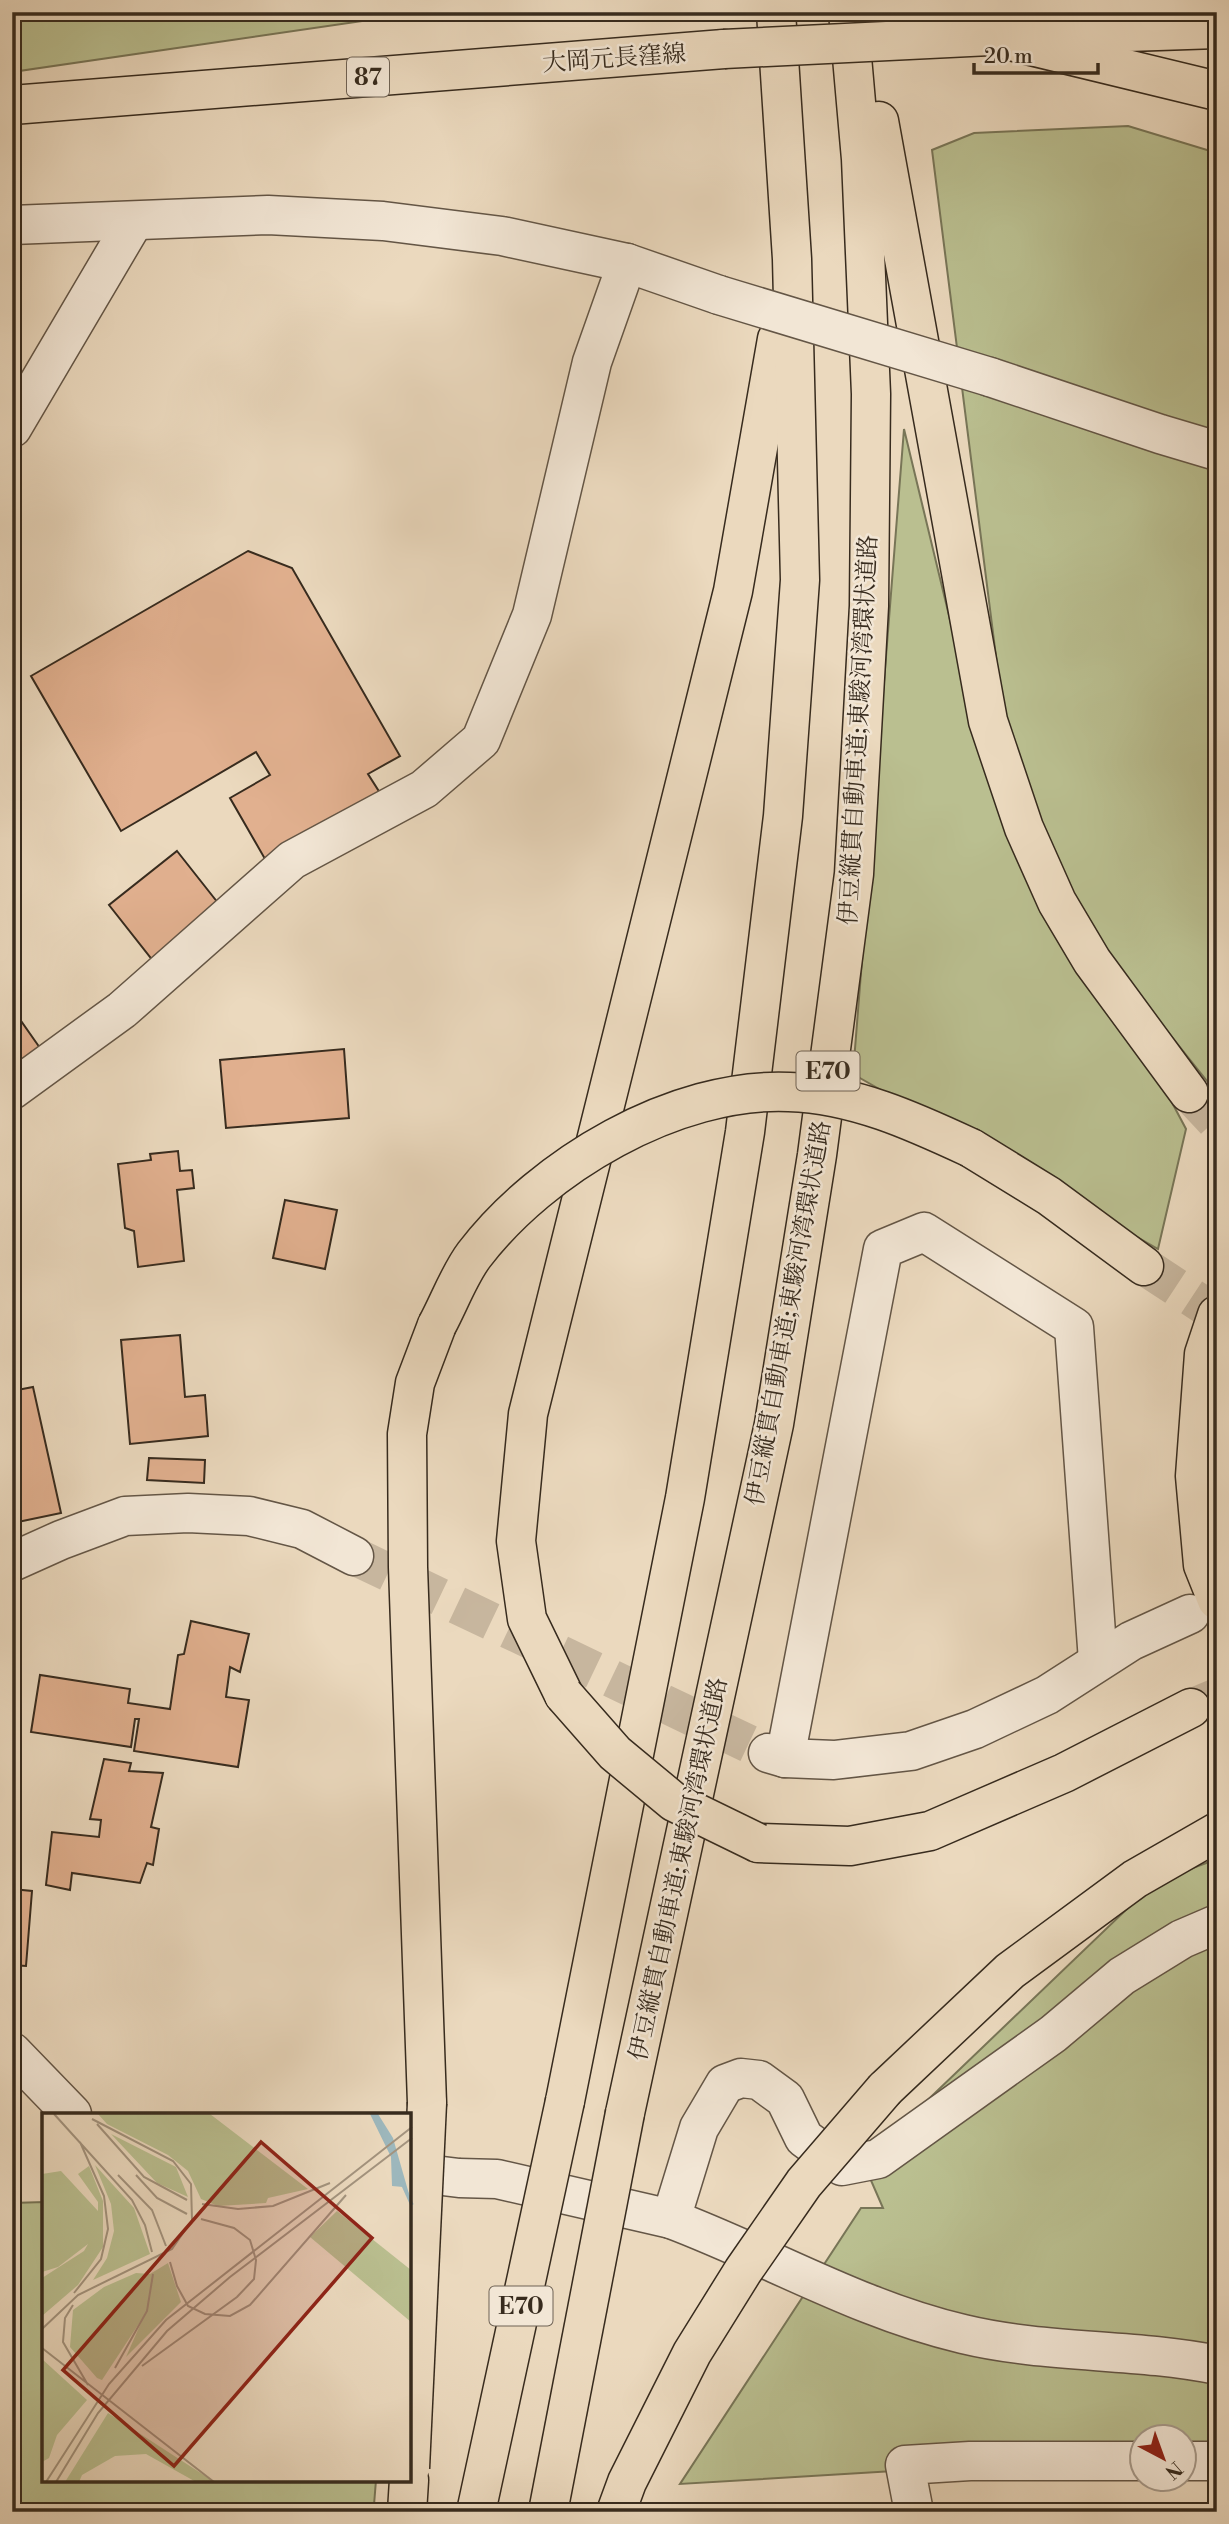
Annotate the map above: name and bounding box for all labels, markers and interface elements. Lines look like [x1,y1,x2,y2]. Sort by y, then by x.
scale bar [974,32,1098,76]
street label: 大岡元長窪線 [541,39,687,79]
text: 20 m [984,44,1033,70]
road number: 87 [347,58,389,96]
street label: 伊豆縦貫自動車道;東駿河湾環状道路 [834,534,884,926]
road number: E70 [796,1052,860,1090]
street label: 伊豆縦貫自動車道;東駿河湾環状道路 [740,1118,838,1508]
street label: 伊豆縦貫自動車道;東駿河湾環状道路 [624,1675,734,2063]
inset map [42,2113,411,2482]
road number: E70 [490,2286,552,2326]
north arrow [1128,2422,1198,2492]
text: N [1160,2456,1187,2484]

